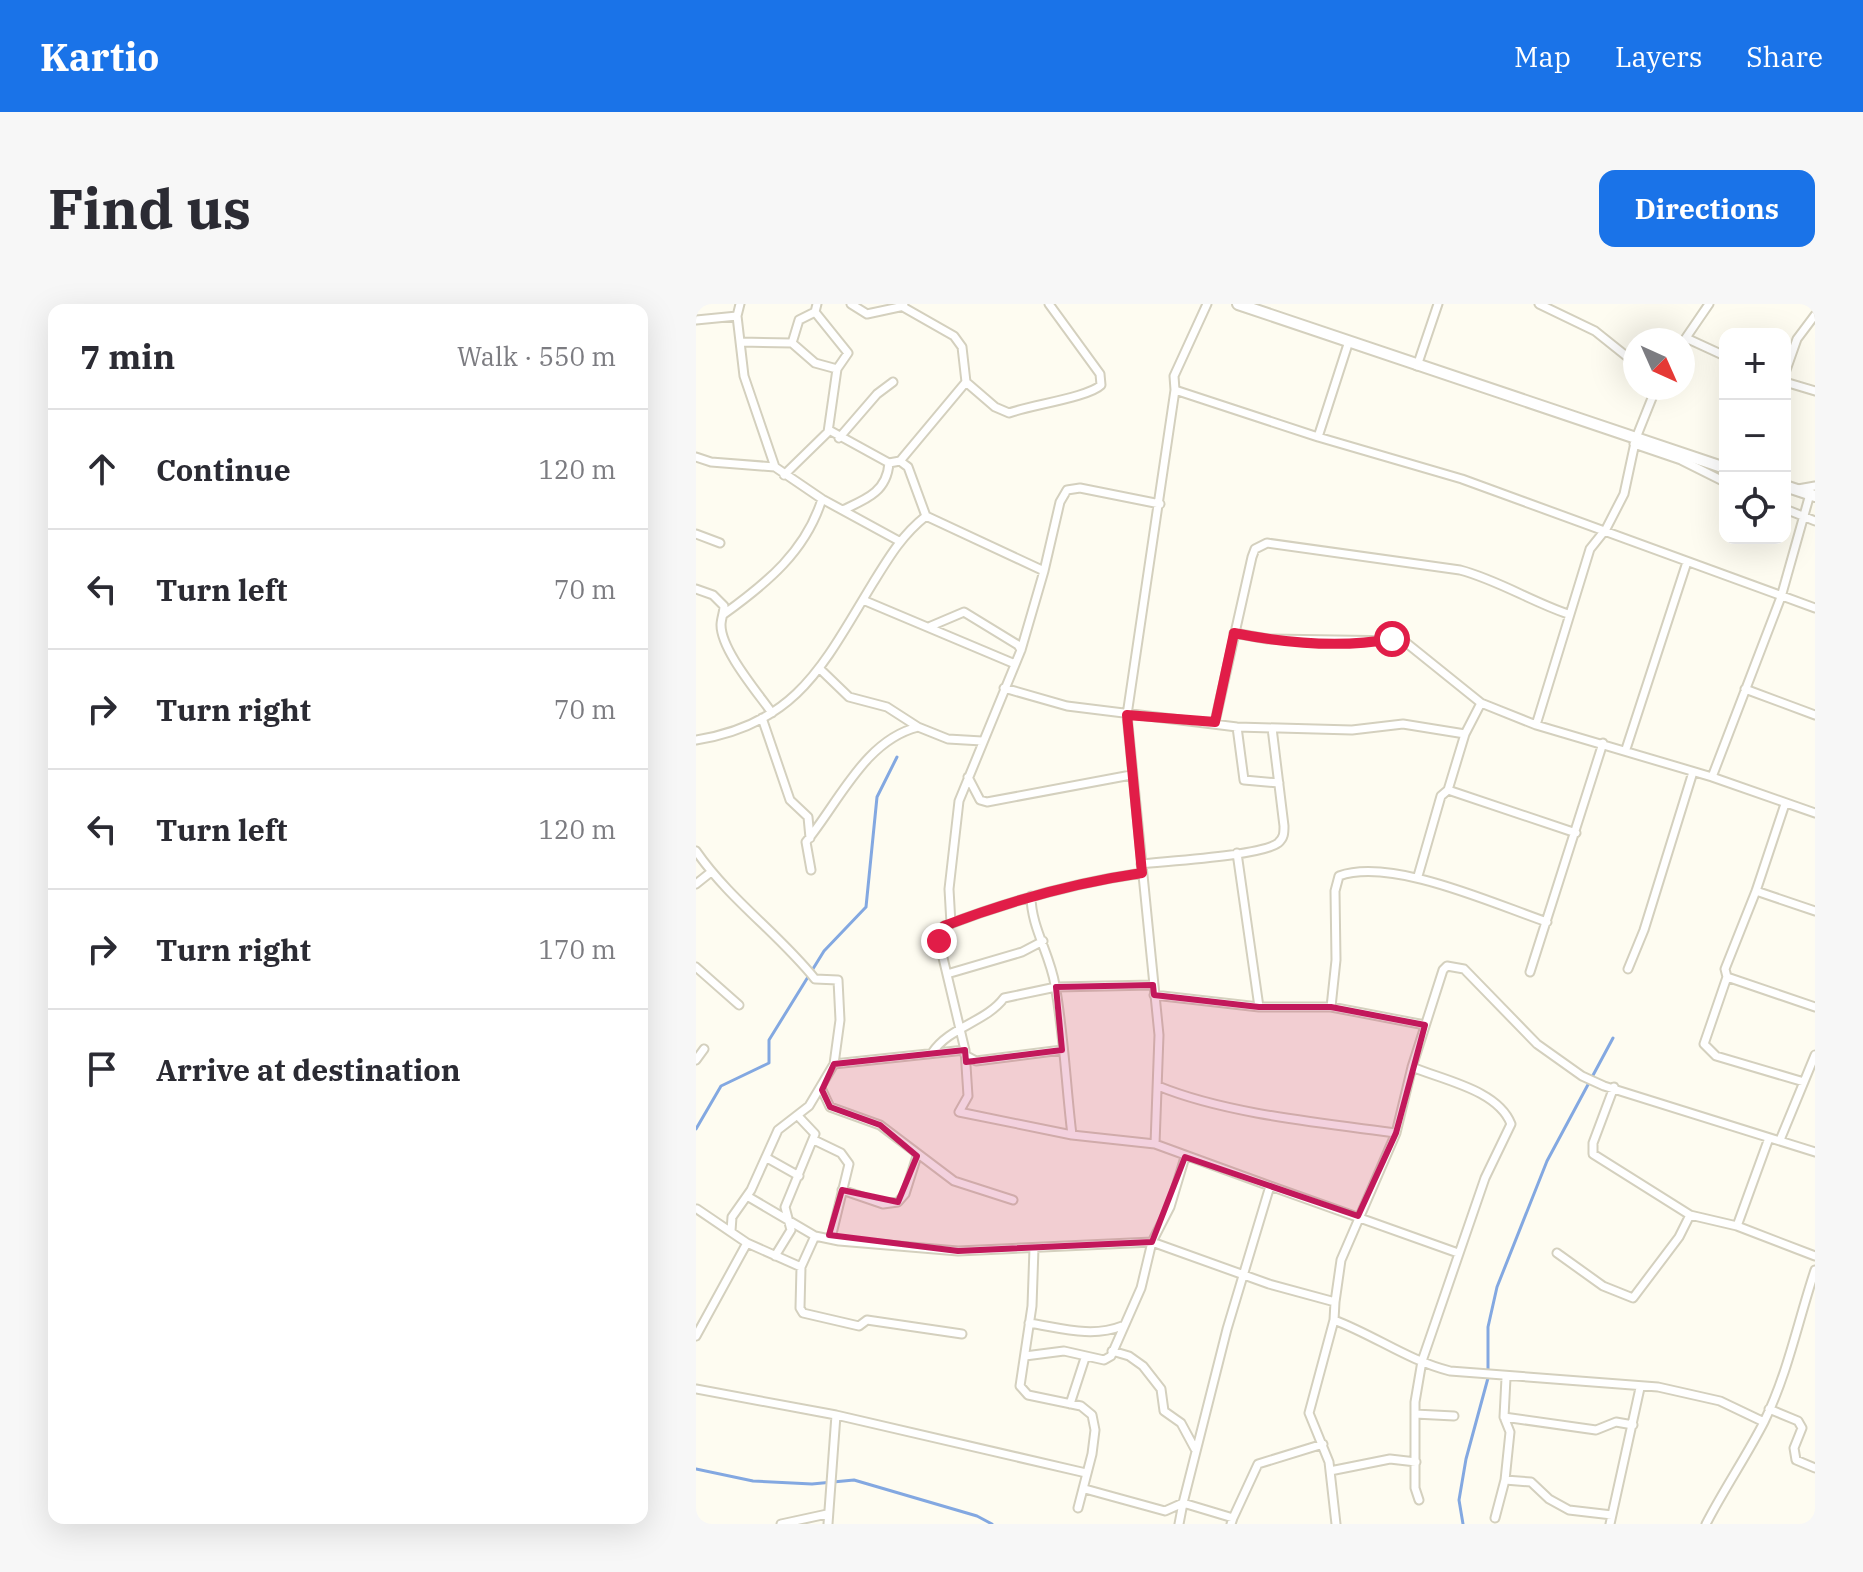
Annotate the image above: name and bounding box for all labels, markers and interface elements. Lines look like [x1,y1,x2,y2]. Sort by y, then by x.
text: Kartio [40,32,159,81]
text: Map [1514,38,1571,75]
text: Layers [1615,38,1702,75]
text: Share [1746,38,1823,75]
button: Directions [1599,170,1815,247]
text: Find us [48,172,251,244]
north arrow [1623,328,1695,400]
map controls [1719,328,1791,544]
button: + [1719,328,1791,400]
text: 7 min [80,334,175,378]
text: Walk · 550 m [457,339,616,373]
button: − [1719,400,1791,472]
icon: ahead [80,447,124,491]
text: Continue [156,450,291,489]
text: 120 m [538,452,616,486]
button: locate [1719,472,1791,544]
icon: left [80,567,124,611]
text: Turn left [156,570,288,609]
text: 70 m [554,572,616,606]
route start [1374,621,1410,657]
icon: right [80,687,124,731]
text: Turn right [156,690,311,729]
text: 70 m [554,692,616,726]
icon: left [80,807,124,851]
text: Turn left [156,810,288,849]
text: 120 m [538,812,616,846]
route end [921,923,957,959]
icon: right [80,927,124,971]
text: Turn right [156,930,311,969]
text: 170 m [538,932,616,966]
icon: arrive [80,1047,124,1091]
text: Arrive at destination [156,1050,461,1089]

